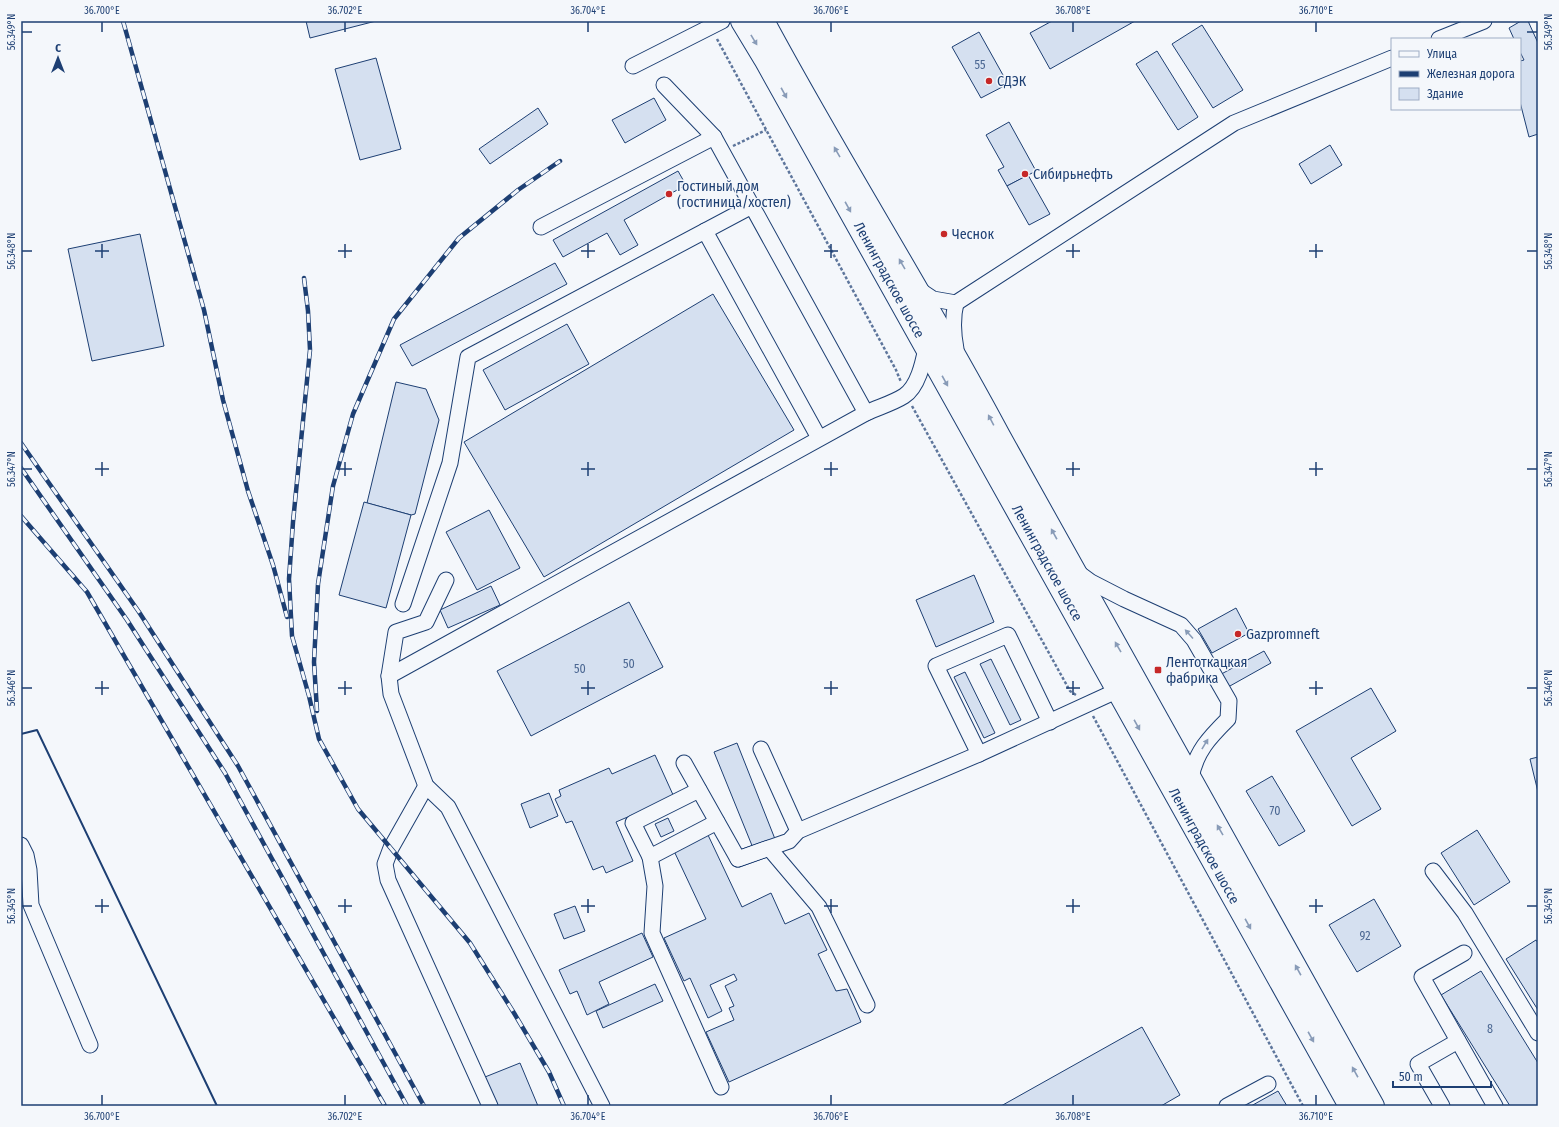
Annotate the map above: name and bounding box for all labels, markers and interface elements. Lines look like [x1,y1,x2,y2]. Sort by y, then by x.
text: 36.700°E [84,5,120,17]
text: 36.702°E [328,5,363,17]
text: 36.704°E [571,5,606,17]
text: 36.706°E [814,5,849,17]
text: 36.708°E [1055,5,1091,17]
text: 36.710°E [1299,5,1333,17]
text: 56.349°N [6,14,18,50]
text: 56.349°N [1543,14,1555,50]
one-way arrow [750,34,757,46]
north arrow [38,38,78,78]
legend [1391,38,1521,110]
text: С [55,42,61,55]
text: Улица [1426,47,1457,61]
house number: 55 [975,58,986,72]
text: Железная дорога [1427,67,1515,81]
place label: СДЭК [997,73,1027,90]
marker: СДЭК [984,76,994,86]
one-way arrow [781,87,788,99]
text: Здание [1427,87,1463,101]
one-way arrow [833,146,840,158]
place label: Сибирьнефть [1033,166,1113,183]
marker: Сибирьнефть [1020,169,1030,179]
place label: Гостиный дом (гостиница/хостел) [677,178,791,211]
marker: Гостиный дом (гостиница/хостел) [664,189,674,199]
one-way arrow [844,201,851,213]
street label: Ленинградское шоссе [850,219,928,341]
place label: Чеснок [952,226,994,243]
marker: Чеснок [939,229,949,239]
text: 56.348°N [6,233,18,269]
text: 56.348°N [1543,233,1555,269]
one-way arrow [899,258,906,270]
one-way arrow [942,376,948,387]
one-way arrow [987,415,994,426]
text: 56.347°N [6,451,18,487]
text: 56.347°N [1543,451,1555,487]
street label: Ленинградское шоссе [1008,502,1086,624]
one-way arrow [1050,528,1057,540]
place label: Gazpromneft [1246,626,1320,643]
one-way arrow [1185,629,1194,638]
marker: Gazpromneft [1233,629,1243,639]
one-way arrow [1114,641,1121,653]
place label: Лентоткацкая фабрика [1166,654,1247,687]
house number: 50 [623,657,635,671]
house number: 50 [574,662,586,676]
marker: Лентоткацкая фабрика [1153,665,1163,675]
text: 56.346°N [6,670,18,706]
text: 56.346°N [1543,670,1555,706]
one-way arrow [1133,719,1140,731]
one-way arrow [1202,738,1209,750]
street label: Ленинградское шоссе [1165,785,1243,907]
house number: 70 [1270,804,1280,818]
one-way arrow [1216,824,1223,836]
text: 56.345°N [6,888,18,924]
text: 56.345°N [1543,888,1555,924]
one-way arrow [1244,918,1251,930]
house number: 92 [1360,929,1370,943]
one-way arrow [1295,964,1302,976]
house number: 8 [1487,1022,1493,1036]
one-way arrow [1308,1032,1315,1043]
scale bar [1393,1063,1491,1089]
one-way arrow [1351,1066,1358,1078]
text: 50 m [1399,1070,1423,1084]
text: 36.700°E [84,1111,120,1123]
text: 36.702°E [328,1111,363,1123]
text: 36.704°E [571,1111,606,1123]
text: 36.706°E [814,1111,849,1123]
text: 36.708°E [1055,1111,1091,1123]
text: 36.710°E [1299,1111,1333,1123]

